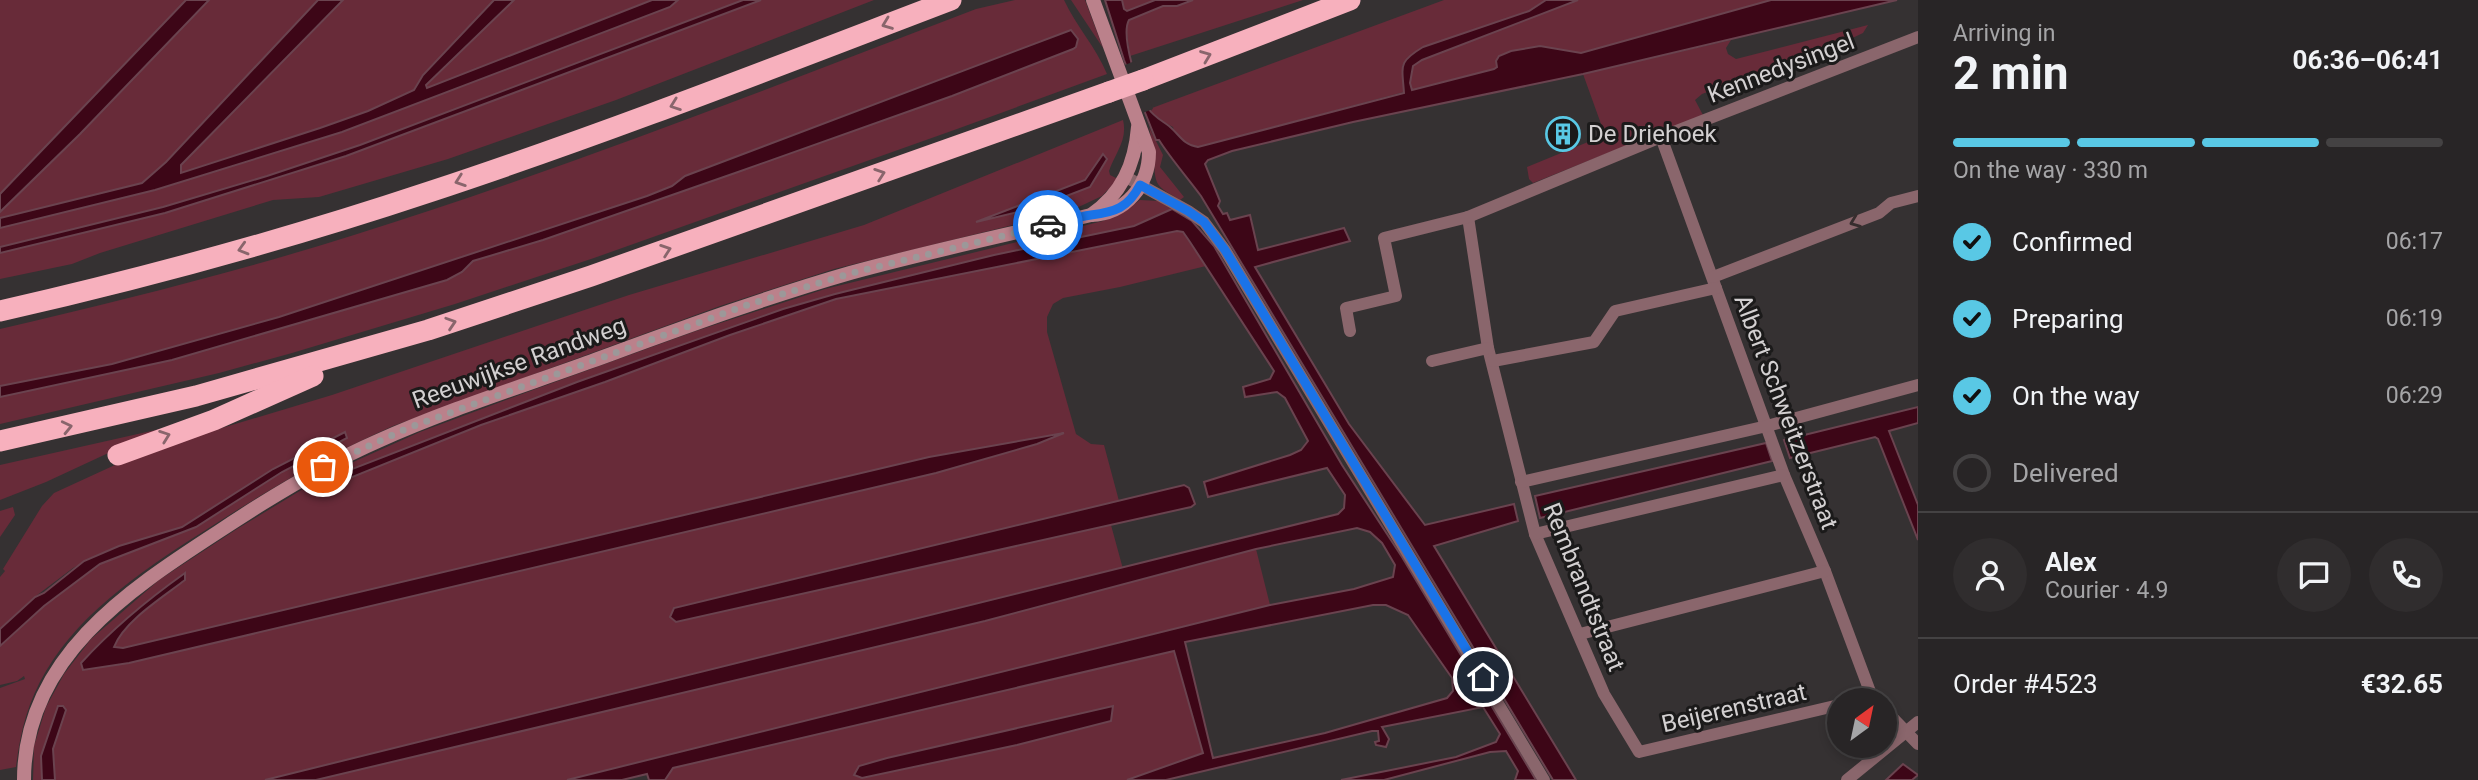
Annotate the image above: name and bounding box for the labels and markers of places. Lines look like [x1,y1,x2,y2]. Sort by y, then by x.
building icon: De Driehoek [1544,115,1582,153]
place label: De Driehoek [1588,120,1718,148]
pin [293,437,353,497]
pin [1453,647,1513,707]

